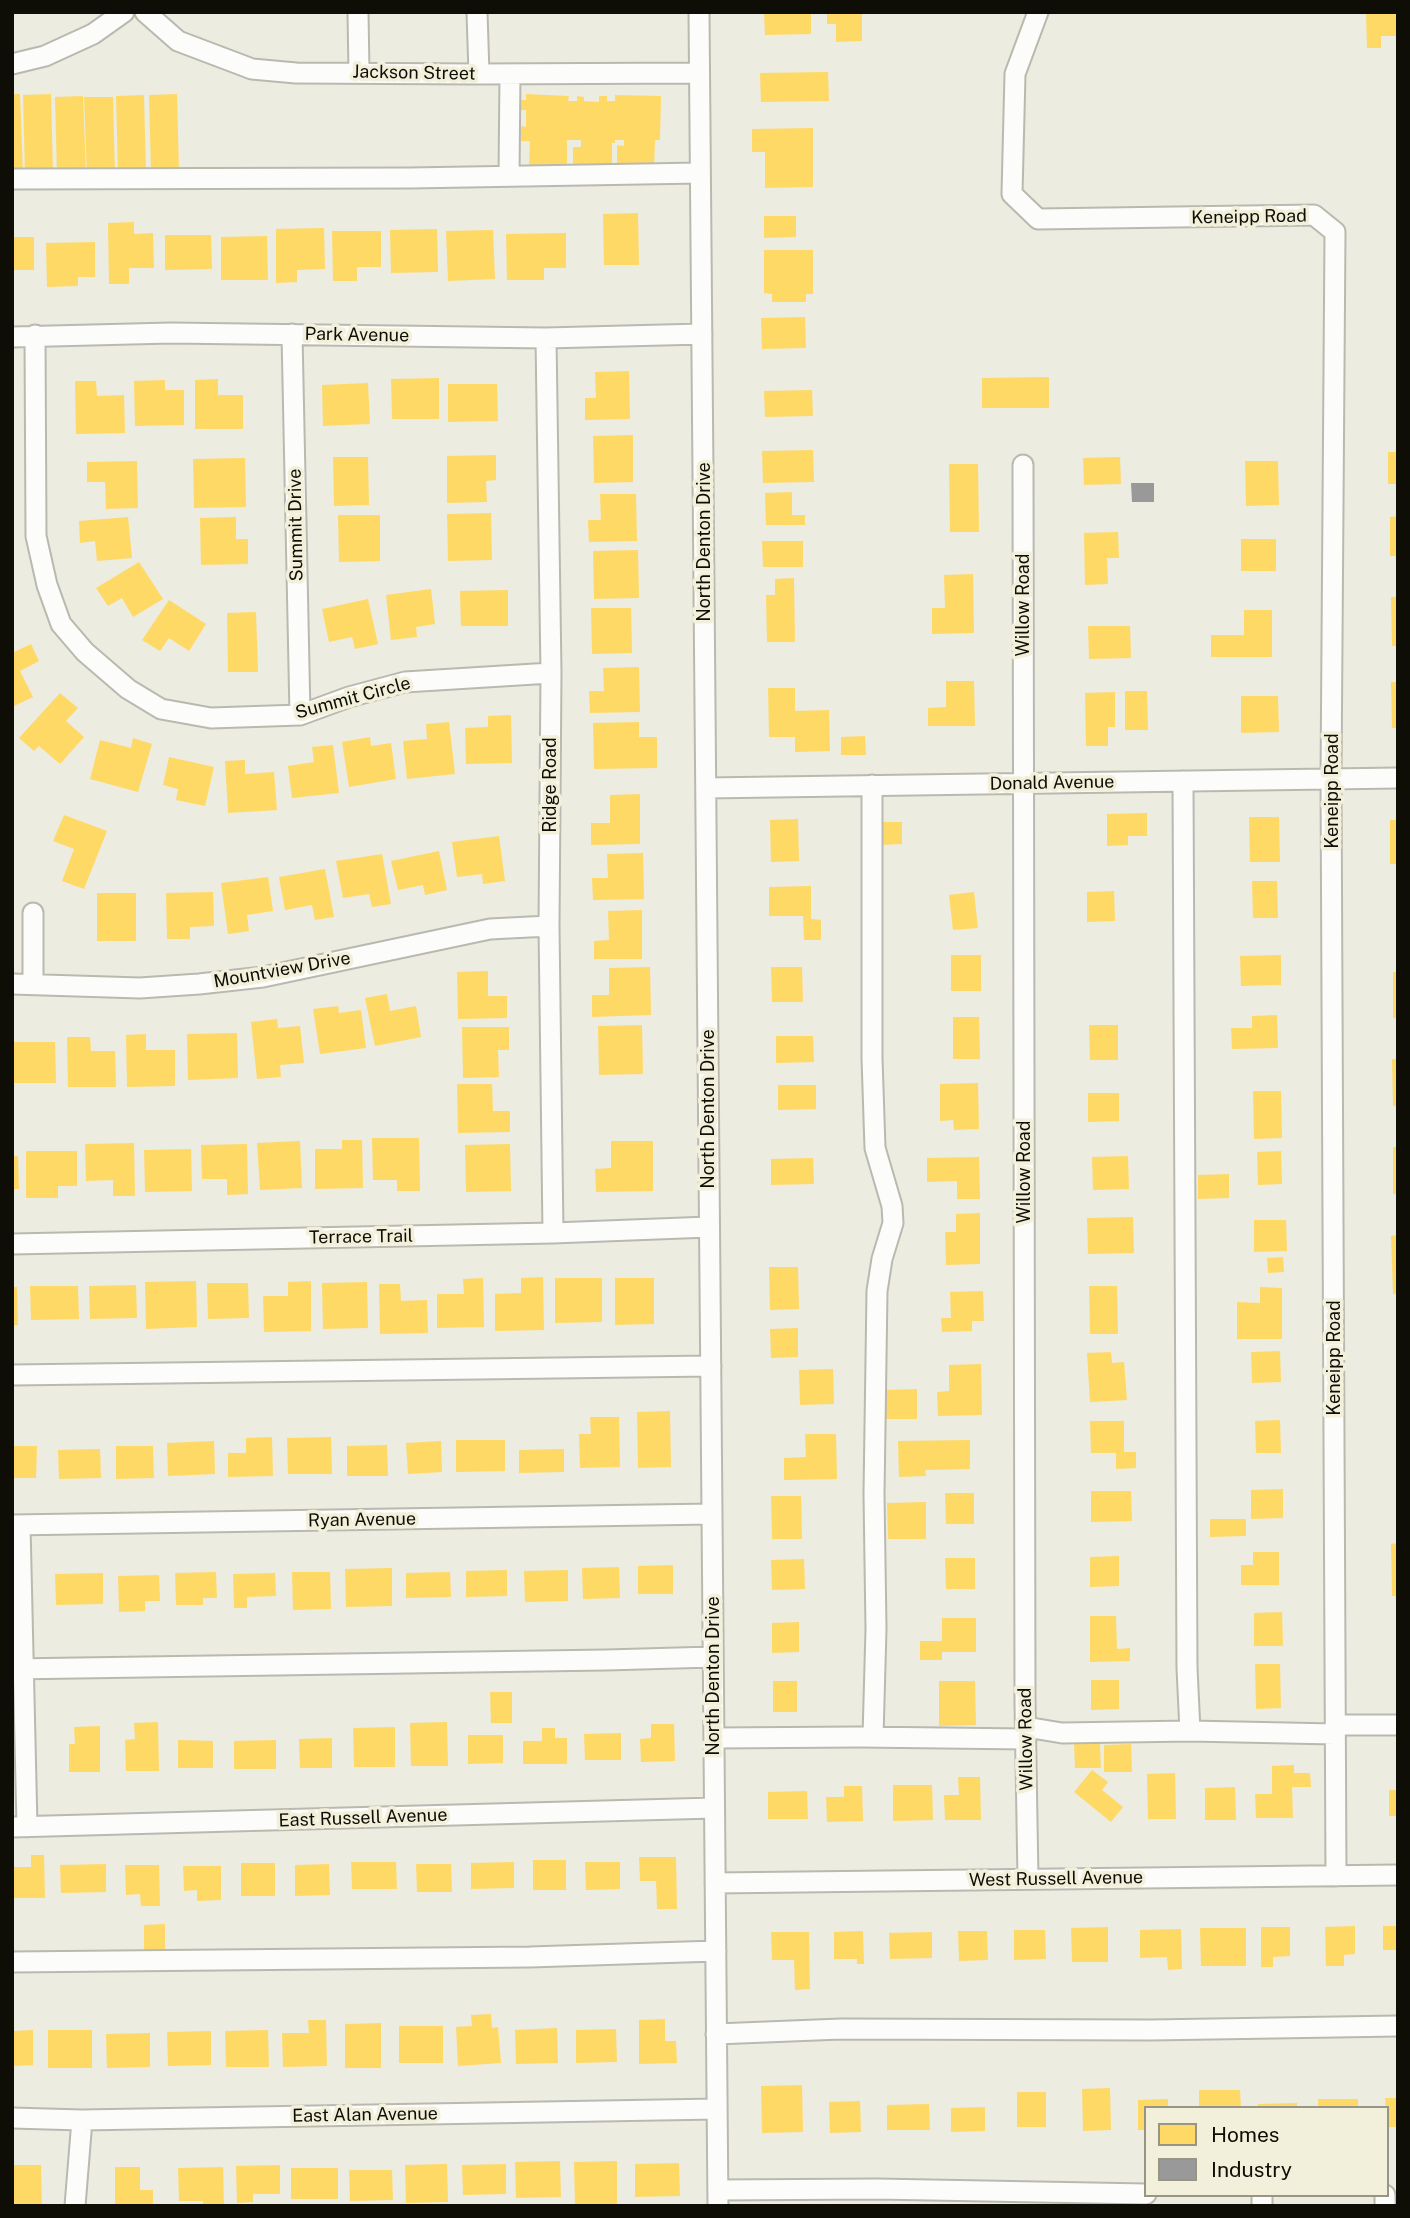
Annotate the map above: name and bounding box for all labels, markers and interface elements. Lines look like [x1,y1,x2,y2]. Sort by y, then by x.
street label: Jackson Street [352,61,476,85]
street label: Keneipp Road [1191,205,1307,229]
street label: Park Avenue [305,323,409,347]
street label: North Denton Drive [693,462,715,622]
street label: Summit Drive [284,468,308,582]
street label: Willow Road [1012,553,1034,657]
street label: Summit Circle [293,672,413,724]
street label: Keneipp Road [1321,733,1343,849]
street label: Ridge Road [539,737,561,833]
street label: Donald Avenue [989,771,1115,795]
street label: Mountview Drive [212,947,352,993]
street label: North Denton Drive [697,1029,719,1189]
street label: Willow Road [1013,1120,1035,1224]
street label: Terrace Trail [309,1225,413,1249]
street label: Keneipp Road [1323,1300,1345,1416]
street label: Ryan Avenue [308,1508,416,1532]
street label: North Denton Drive [702,1596,724,1756]
street label: Willow Road [1014,1687,1038,1791]
street label: East Russell Avenue [278,1804,448,1832]
street label: West Russell Avenue [969,1867,1143,1891]
street label: East Alan Avenue [292,2103,438,2127]
legend [1144,2106,1389,2197]
text: Homes [1211,2122,1279,2147]
text: Industry [1211,2157,1292,2182]

